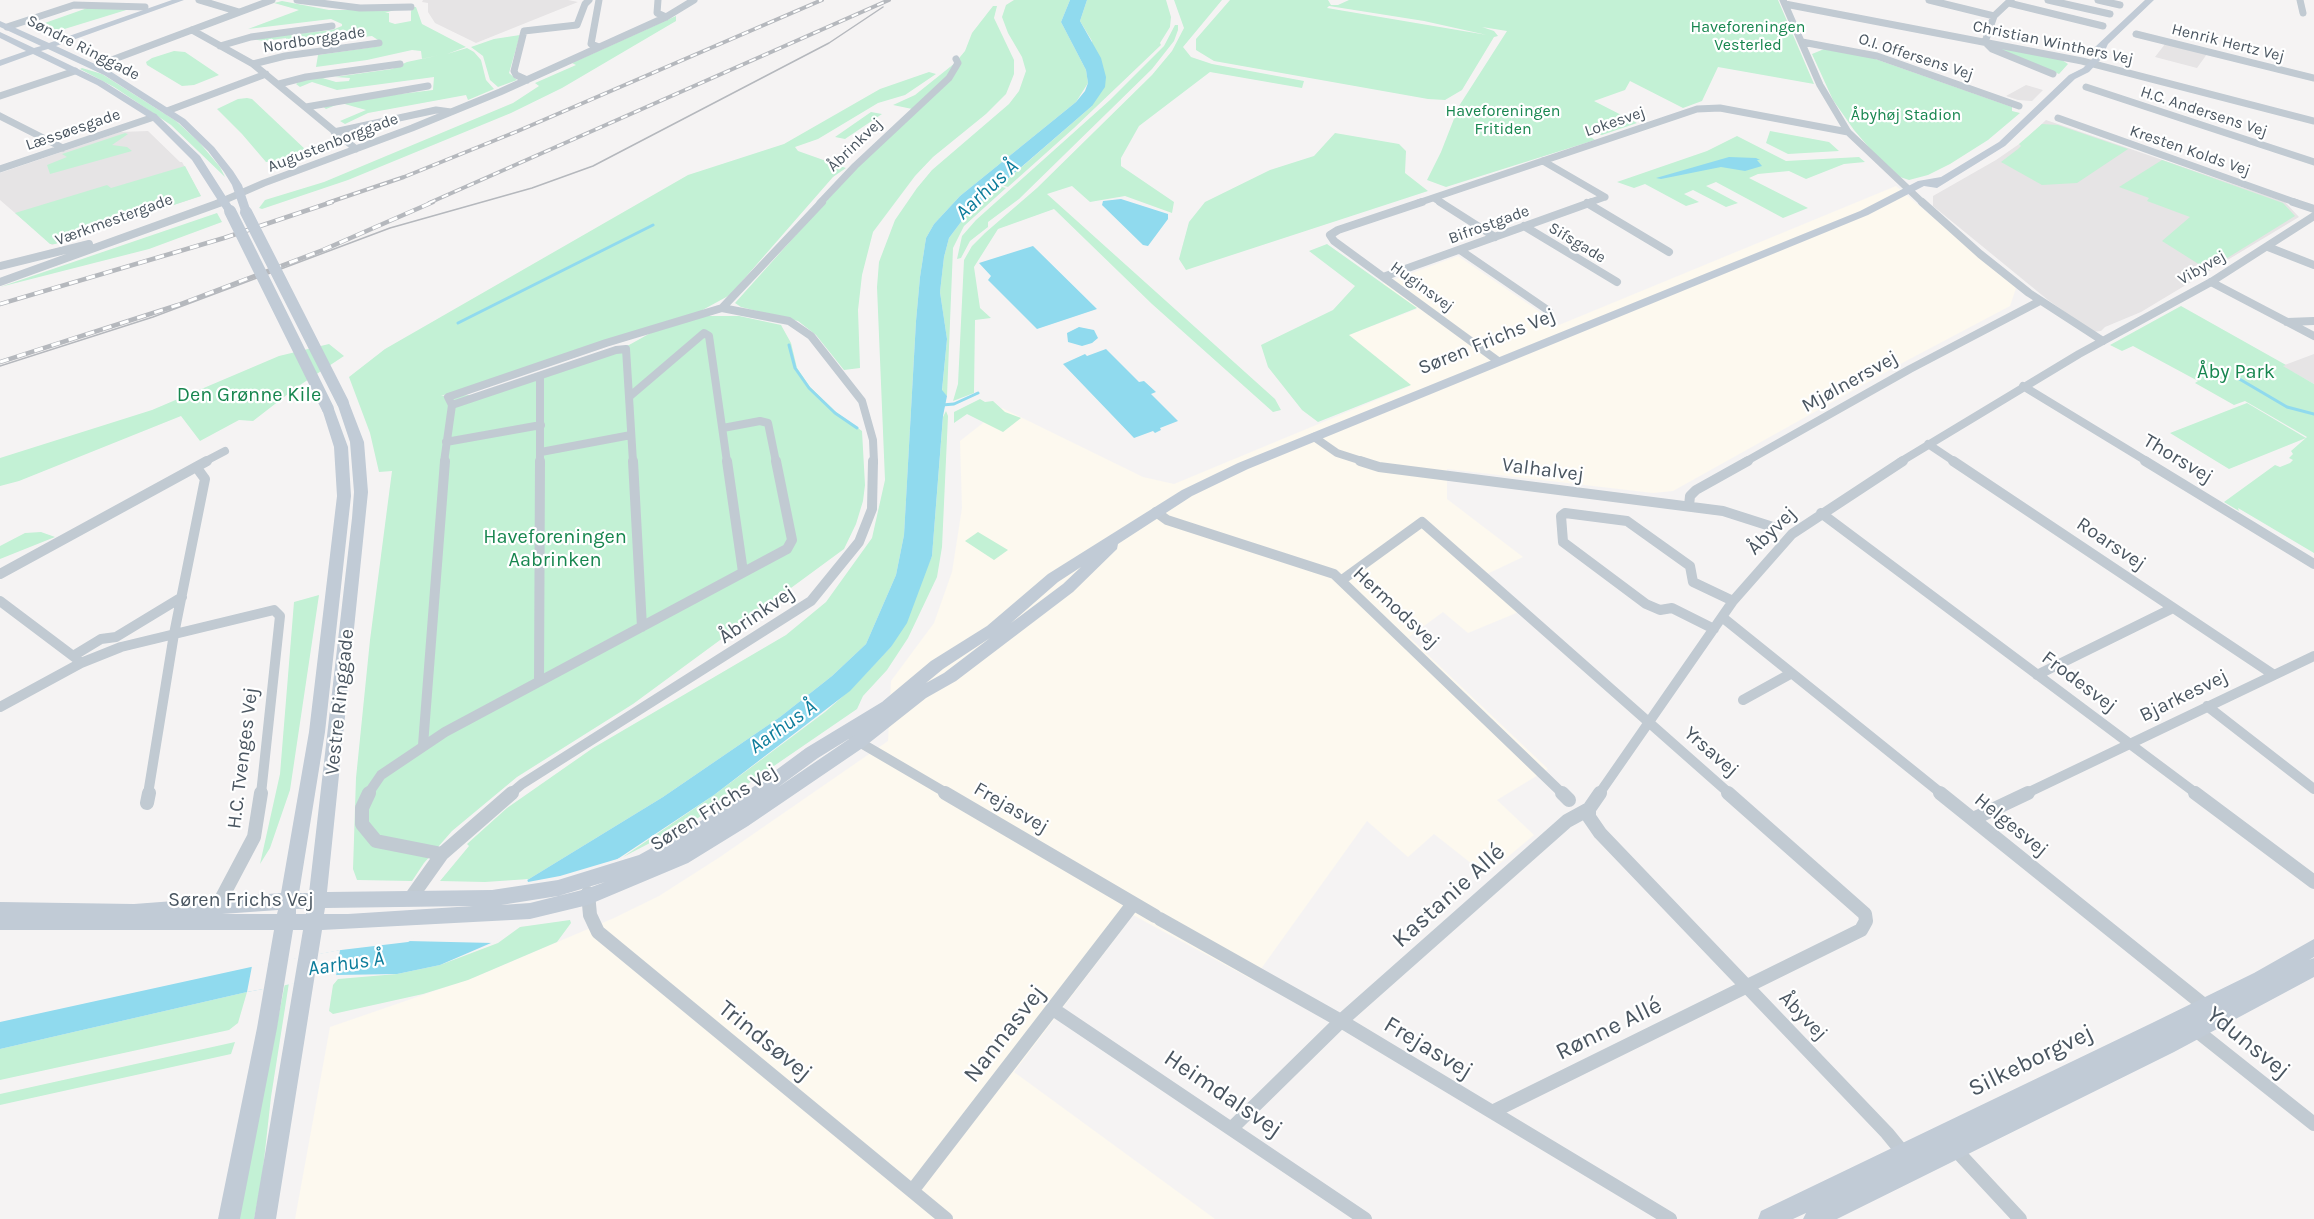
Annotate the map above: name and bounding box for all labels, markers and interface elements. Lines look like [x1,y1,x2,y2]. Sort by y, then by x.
street label: Søndre Ringgade [23,11,143,85]
park label: Haveforeningen Vesterled [1691,17,1805,55]
street label: Christian Winthers Vej [1971,17,2135,69]
street label: Henrik Hertz Vej [2170,20,2286,66]
street label: Nordborggade [261,22,367,58]
street label: O.I. Offersens Vej [1856,29,1976,85]
street label: H.C. Andersens Vej [2138,82,2270,142]
park label: Haveforeningen Fritiden [1446,101,1560,139]
street label: Lokesvej [1582,103,1648,141]
street label: Læssøesgade [23,105,123,155]
park label: Åbyhøj Stadion [1851,105,1961,125]
street label: Augustenborggade [265,109,401,177]
street label: Åbrinkvej [823,114,887,176]
street label: Kresten Kolds Vej [2127,121,2253,181]
water label: Aarhus Å [950,155,1024,225]
street label: Værkmestergade [53,190,175,250]
street label: Bifrostgade [1446,201,1532,249]
street label: Sifsgade [1545,218,1609,268]
street label: Vibyvej [2175,247,2229,289]
street label: Huginsvej [1387,258,1457,316]
street label: Søren Frichs Vej [1415,304,1559,380]
street label: Mjølnersvej [1798,346,1902,418]
park label: Åby Park [2197,360,2275,384]
park label: Den Grønne Kile [177,383,321,407]
street label: Thorsvej [2139,429,2217,489]
street label: Valhalvej [1501,453,1585,487]
street label: Åbyvej [1742,502,1802,560]
street label: Roarsvej [2072,512,2150,576]
park label: Haveforeningen Aabrinken [483,525,627,572]
street label: Hermodsvej [1348,562,1444,654]
street label: Åbrinkvej [714,581,800,649]
street label: Vestre Ringgade [320,628,360,776]
street label: Frodesvej [2037,646,2121,718]
street label: Bjarkesvej [2136,664,2232,728]
street label: H.C. Tvenges Vej [222,686,264,830]
water label: Aarhus Å [744,695,822,759]
street label: Yrsavej [1679,722,1743,782]
street label: Søren Frichs Vej [646,759,782,857]
street label: Frejasvej [969,777,1053,839]
street label: Helgesvej [1969,788,2053,862]
street label: Kastanie Allé [1387,838,1511,954]
street label: Søren Frichs Vej [168,888,314,912]
water label: Aarhus Å [306,946,386,982]
street label: Nannasvej [958,979,1052,1089]
street label: Åbyvej [1774,986,1832,1046]
street label: Rønne Allé [1551,991,1667,1067]
street label: Trindsøvej [712,994,818,1088]
street label: Ydunsvej [2200,1001,2296,1085]
street label: Frejasvej [1378,1010,1478,1086]
street label: Silkeborgvej [1964,1018,2098,1104]
street label: Heimdalsvej [1158,1044,1288,1144]

